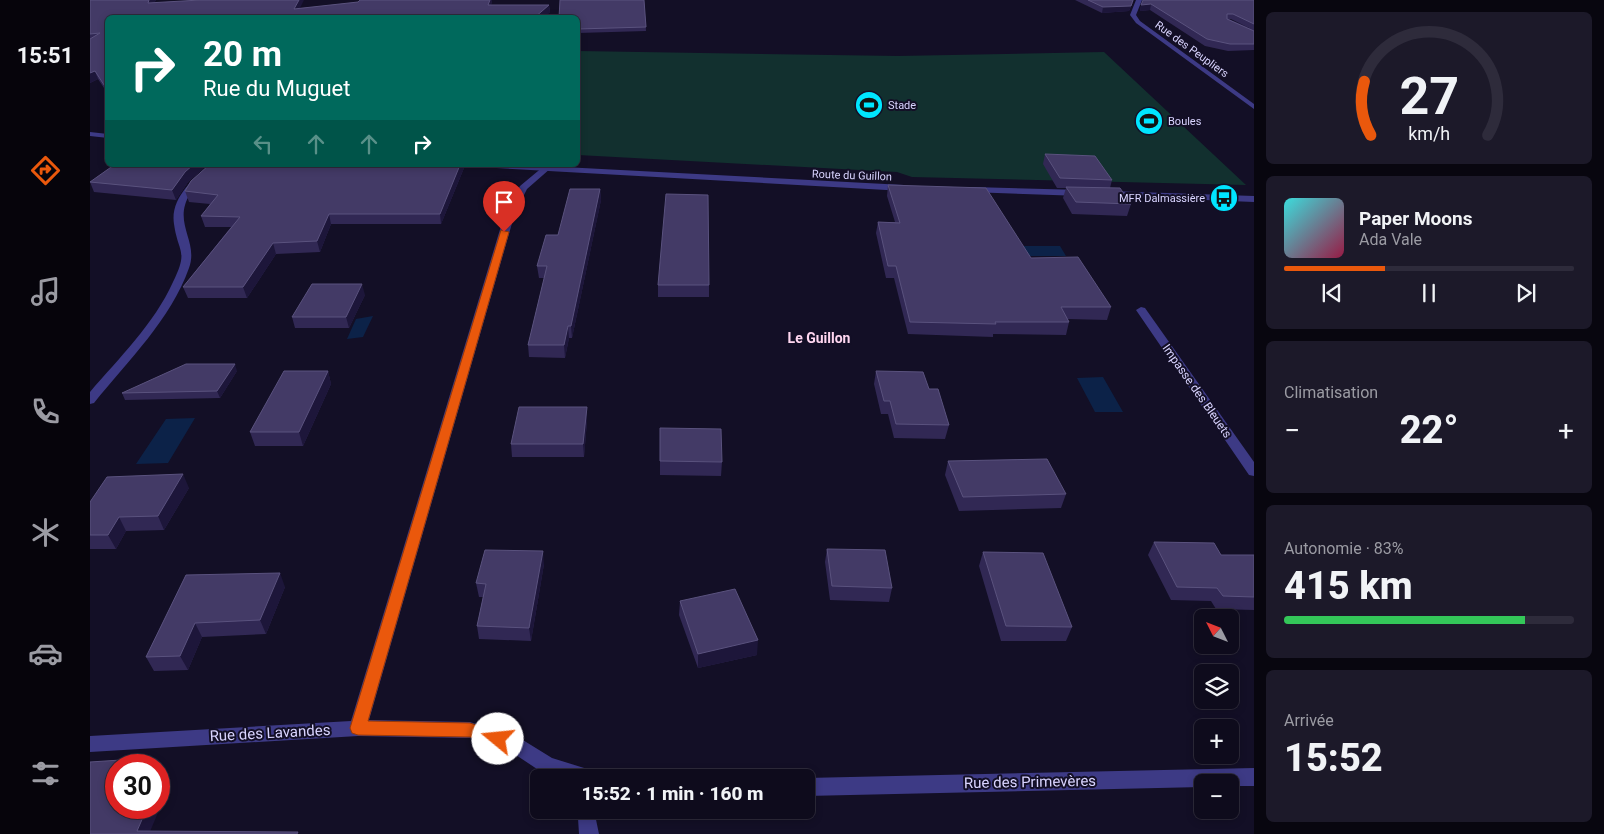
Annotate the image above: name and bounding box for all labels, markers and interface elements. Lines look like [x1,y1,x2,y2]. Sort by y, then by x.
street label: Rue des Peupliers [1153,18,1231,81]
text: 20 m [203,34,282,75]
icon: right [120,35,185,100]
text: 15:51 [17,43,73,68]
text: 27 [1399,66,1459,127]
text: Rue du Muguet [203,76,350,101]
sports icon: Stade [854,90,884,120]
place label: Stade [888,99,916,112]
sports icon: Boules [1134,106,1164,136]
place label: Boules [1168,115,1202,128]
text: km/h [1408,123,1450,144]
icon: left [249,130,277,158]
icon: ahead [302,130,330,158]
icon: ahead [355,130,383,158]
icon: right [408,130,436,158]
icon: directions [28,153,63,188]
street label: Route du Guillon [812,168,892,183]
pin [483,181,525,232]
bus stop icon: MFR Dalmassière [1209,183,1239,213]
icon: arrive [490,188,518,216]
place label: MFR Dalmassière [1119,192,1205,205]
text: Paper Moons [1359,207,1472,230]
text: Ada Vale [1359,230,1422,249]
icon: music [28,274,63,309]
icon: previous [1318,279,1346,307]
icon: pause [1415,279,1443,307]
icon: next [1512,279,1540,307]
district label: Le Guillon [788,330,851,346]
street label: Impasse des Bleuets [1159,342,1235,440]
text: Climatisation [1284,383,1378,402]
icon: phone [28,394,63,429]
text: 22° [1400,408,1458,452]
text: − [1284,414,1300,447]
text: + [1558,414,1574,447]
icon: climate [28,515,63,550]
text: Autonomie · 83% [1284,539,1404,558]
text: 415 km [1284,564,1413,608]
north arrow [1194,609,1239,654]
map controls [1194,609,1239,819]
icon: car [28,636,63,671]
button: layers [1194,664,1239,709]
text: Arrivée [1284,711,1334,730]
position arrow [471,712,523,764]
button: + [1194,719,1239,764]
street label: Rue des Lavandes [209,721,331,745]
text: 15:52 [1284,736,1383,780]
speed limit sign: 30 [105,754,170,819]
icon: filters [28,756,63,791]
street label: Rue des Primevères [964,772,1096,792]
button: − [1194,774,1239,819]
text: 15:52 · 1 min · 160 m [581,782,764,805]

